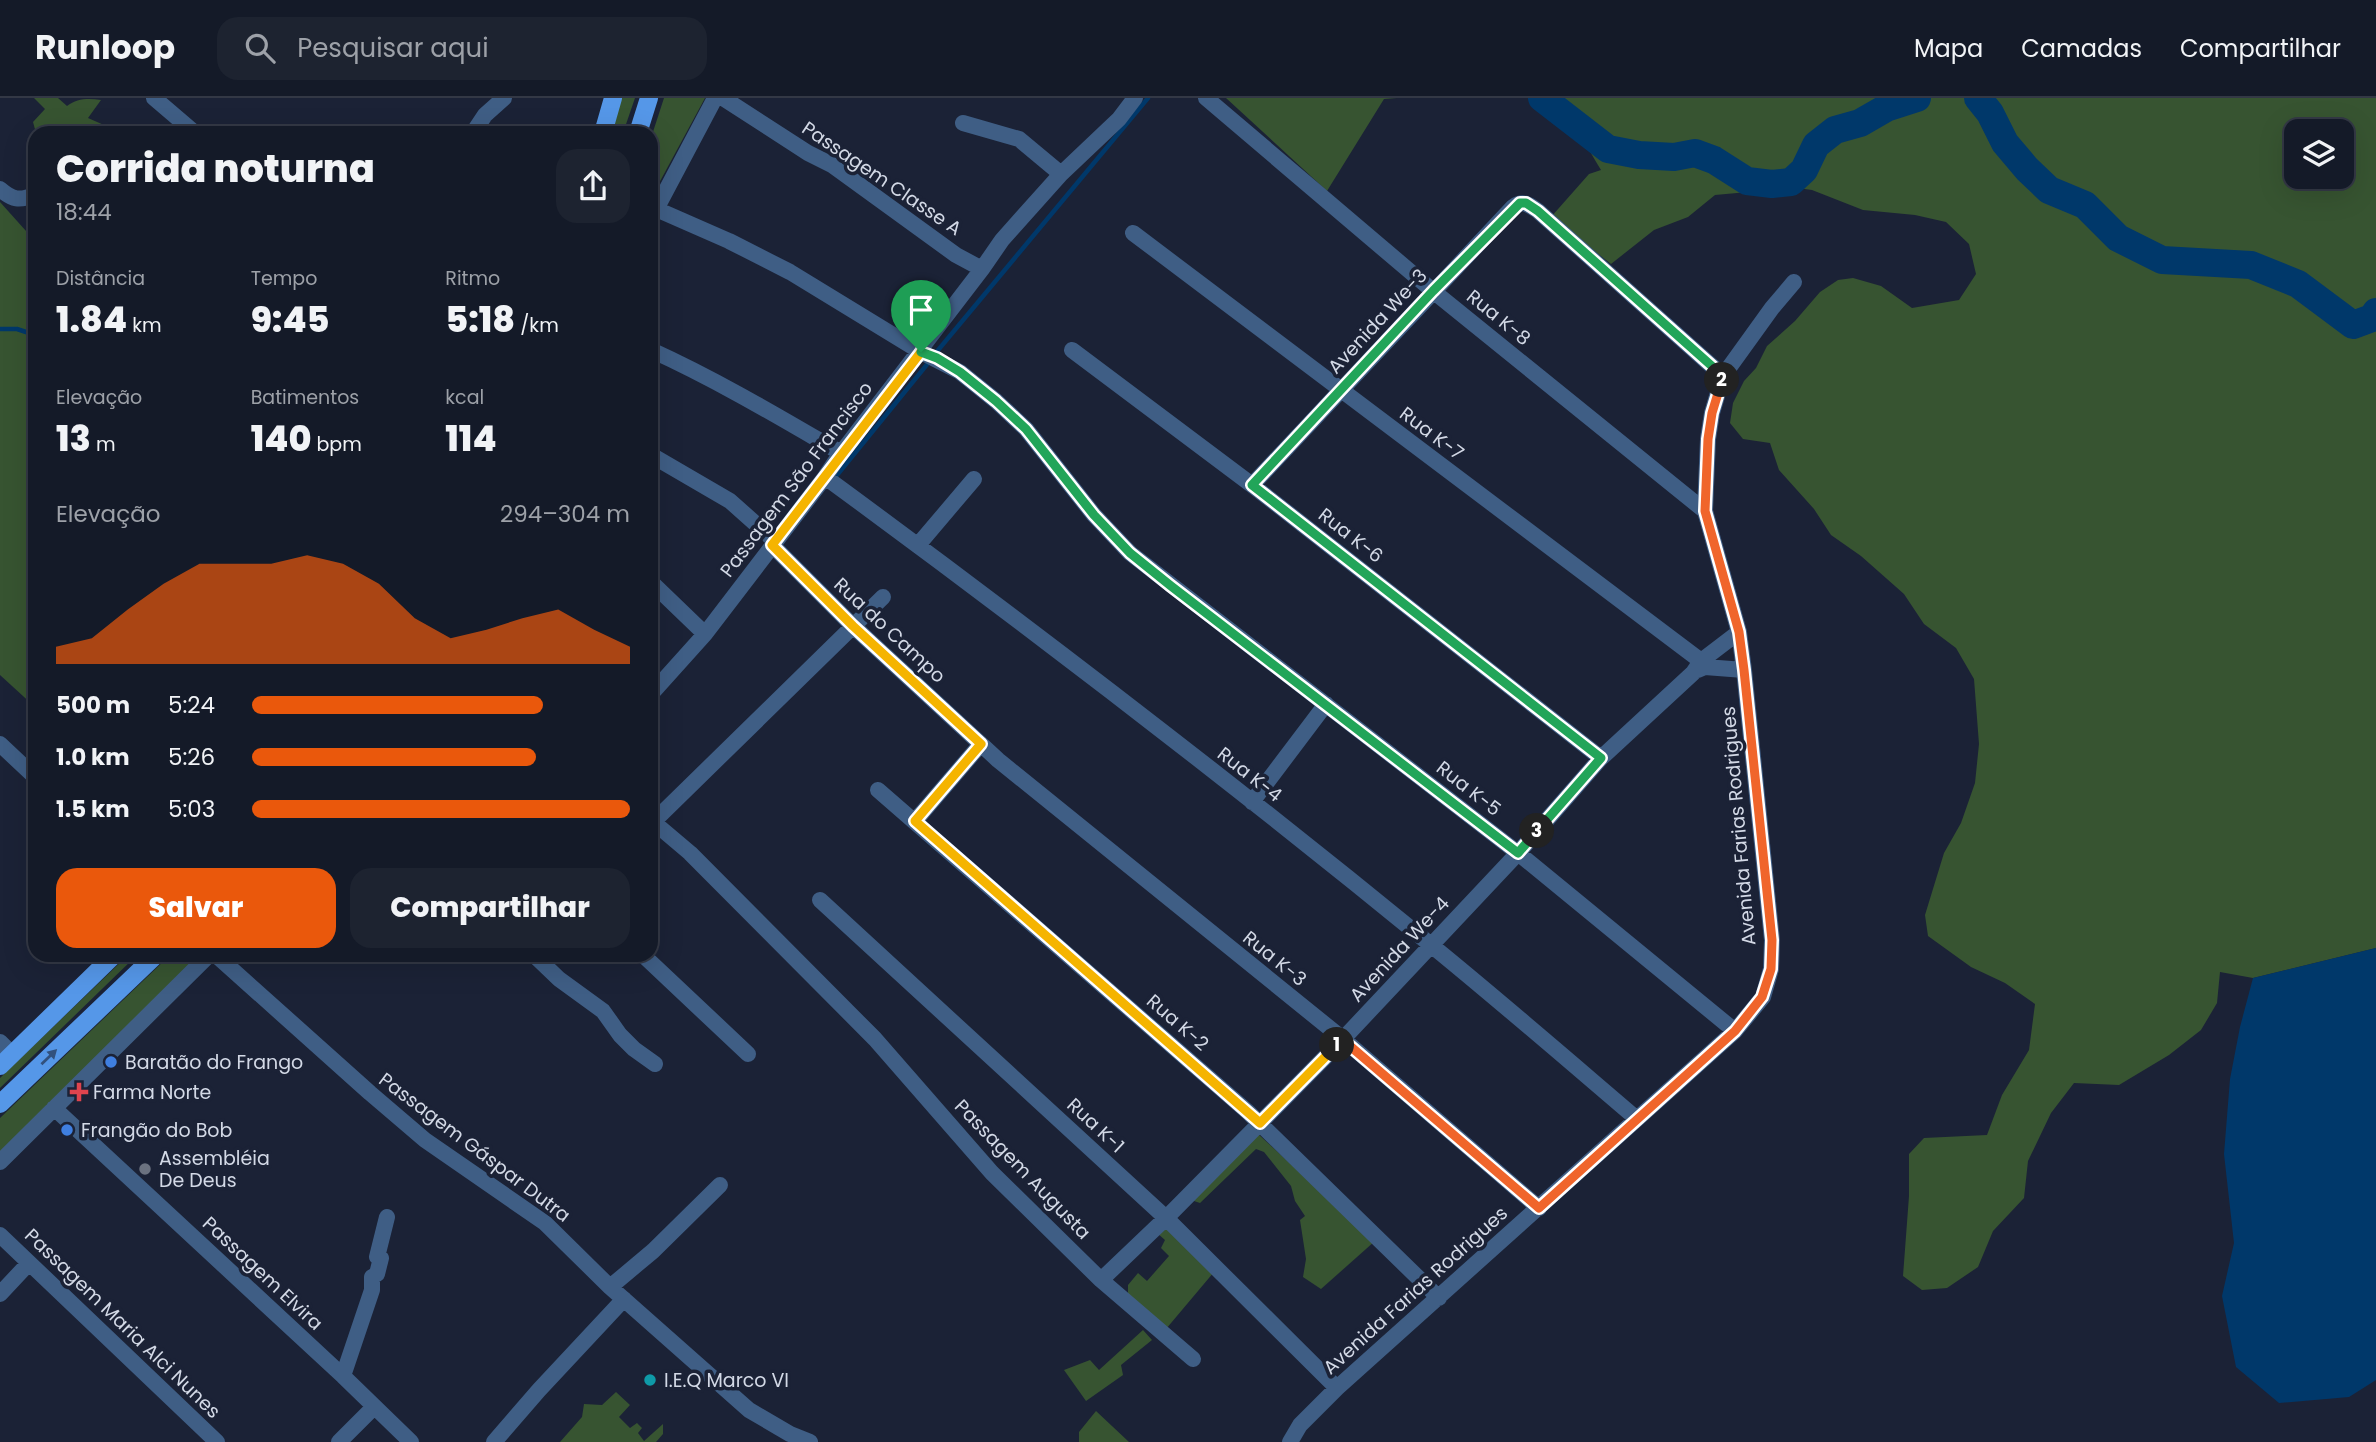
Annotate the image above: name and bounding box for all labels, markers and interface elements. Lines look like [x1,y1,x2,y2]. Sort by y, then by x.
search box [217,17,707,80]
text: Runloop [35,24,175,71]
icon: search [241,29,279,67]
text: Pesquisar aqui [297,30,489,66]
text: Mapa [1914,32,1983,65]
text: Camadas [2021,32,2142,65]
text: Compartilhar [2180,32,2341,65]
street label: Passagem Classe A [796,115,967,242]
map controls [2284,119,2354,189]
button: layers [2284,119,2354,189]
text: Corrida noturna [56,142,375,195]
button: share [556,149,630,223]
text: 18:44 [56,196,112,228]
street label: Avenida We-3 [1322,263,1433,380]
text: Distância [56,265,145,292]
text: Tempo [251,265,317,292]
text: Ritmo [445,265,500,292]
pin [891,280,951,352]
street label: Rua K-8 [1461,283,1537,352]
icon: arrive [902,291,940,329]
text: 1.84 [56,295,127,344]
text: 9:45 [251,295,330,344]
text: 5:18 [445,295,515,344]
text: km [127,312,162,339]
text: /km [515,312,559,339]
pin: 2 [1704,362,1740,398]
text: 2 [1716,366,1727,393]
street label: Passagem São Francisco [714,376,879,583]
text: Elevação [56,384,142,411]
text: Batimentos [251,384,359,411]
text: kcal [445,384,484,411]
street label: Rua K-7 [1394,400,1469,466]
text: 13 [56,414,91,463]
text: 140 [251,414,311,463]
text: 114 [445,414,497,463]
text: m [91,431,116,458]
text: bpm [311,431,362,458]
text: Elevação [56,498,160,530]
text: 294–304 m [500,498,630,530]
street label: Rua K-6 [1313,502,1389,569]
street label: Rua do Campo [828,571,951,689]
text: 500 m [56,689,130,721]
text: 5:24 [168,689,215,721]
street label: Avenida Farias Rodrigues [1715,705,1762,947]
text: 1.0 km [56,741,130,773]
text: 5:26 [168,741,215,773]
street label: Rua K-4 [1212,741,1288,808]
street label: Rua K-5 [1431,755,1507,822]
text: 1.5 km [56,793,130,825]
text: 5:03 [168,793,215,825]
pin: 3 [1520,814,1554,848]
text: 3 [1531,817,1542,844]
button: Salvar [56,868,336,948]
button: Compartilhar [350,868,630,948]
street label: Avenida We-4 [1343,891,1456,1008]
street label: Rua K-3 [1237,924,1312,992]
street label: Rua K-2 [1141,988,1215,1057]
pin: 1 [1320,1028,1354,1062]
text: 1 [1333,1031,1340,1058]
place label: Baratão do Frango [125,1049,303,1076]
one-way arrow [40,1050,57,1066]
marker: Baratão do Frango [103,1054,119,1070]
street label: Passagem Gáspar Dutra [373,1066,576,1228]
place label: Farma Norte [93,1079,211,1106]
marker: Farma Norte [71,1084,87,1100]
street label: Rua K-1 [1061,1092,1130,1159]
street label: Passagem Augusta [949,1093,1097,1245]
place label: Frangão do Bob [81,1117,232,1144]
marker: Frangão do Bob [59,1122,75,1138]
place label: Assembléia De Deus [159,1145,270,1194]
marker: Assembléia De Deus [137,1161,153,1177]
street label: Avenida Farias Rodrigues [1317,1200,1514,1381]
street label: Passagem Elvira [197,1210,329,1336]
street label: Passagem Maria Alci Nunes [19,1222,227,1424]
place label: I.E.Q Marco VI [664,1367,789,1394]
marker: I.E.Q Marco VI [642,1372,658,1388]

